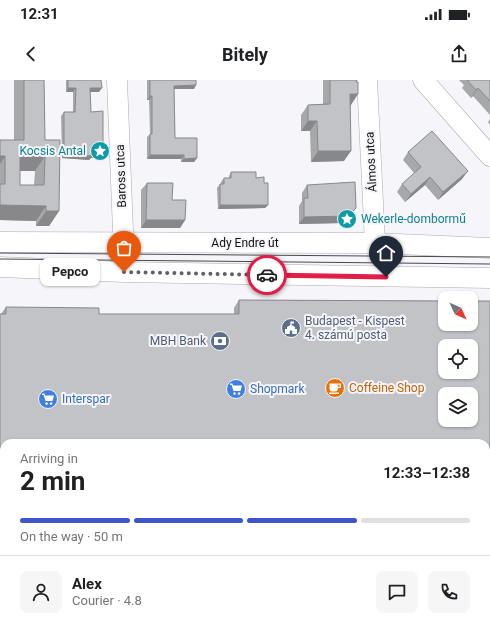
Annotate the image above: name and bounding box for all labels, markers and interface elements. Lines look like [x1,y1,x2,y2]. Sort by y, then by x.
text: 12:31 [20,5,59,23]
icon: back [20,43,42,65]
icon: share [448,43,470,65]
text: Bitely [222,44,268,65]
street label: Álmos utca [361,131,380,193]
place icon: Kocsis Antal [89,140,111,162]
place label: Kocsis Antal [19,144,86,158]
street label: Baross utca [113,144,129,208]
place icon: Wekerle-dombormű [336,208,358,230]
place label: Wekerle-dombormű [361,212,466,226]
pin [107,231,141,272]
street label: Ady Endre út [211,236,279,250]
pin [369,236,403,277]
icon: bag [113,237,135,259]
icon: home [375,242,397,264]
courier [247,255,287,295]
callout: Pepco [40,258,100,286]
text: Pepco [52,264,88,279]
icon: car [256,264,278,286]
north arrow [438,291,478,331]
map controls [438,291,478,427]
place label: Budapest - Kispest 4. számú posta [305,314,405,342]
public building icon: Budapest - Kispest 4. számú posta [280,317,302,339]
bank icon: MBH Bank [209,330,231,352]
place label: MBH Bank [150,334,207,348]
button: locate [438,339,478,379]
cafe icon: Coffeine Shop [324,377,346,399]
supermarket icon: Shopmark [225,378,247,400]
place label: Coffeine Shop [349,381,425,395]
place label: Shopmark [250,382,305,396]
button: layers [438,387,478,427]
supermarket icon: Interspar [37,388,59,410]
place label: Interspar [62,392,110,406]
text: Arriving in [20,451,78,466]
text: 12:33–12:38 [383,464,470,482]
text: 2 min [20,466,85,496]
text: On the way · 50 m [20,529,123,544]
button: person [20,571,62,613]
button: chat [376,571,418,613]
button: phone [428,571,470,613]
text: Alex [72,575,102,593]
text: Courier · 4.8 [72,593,142,608]

